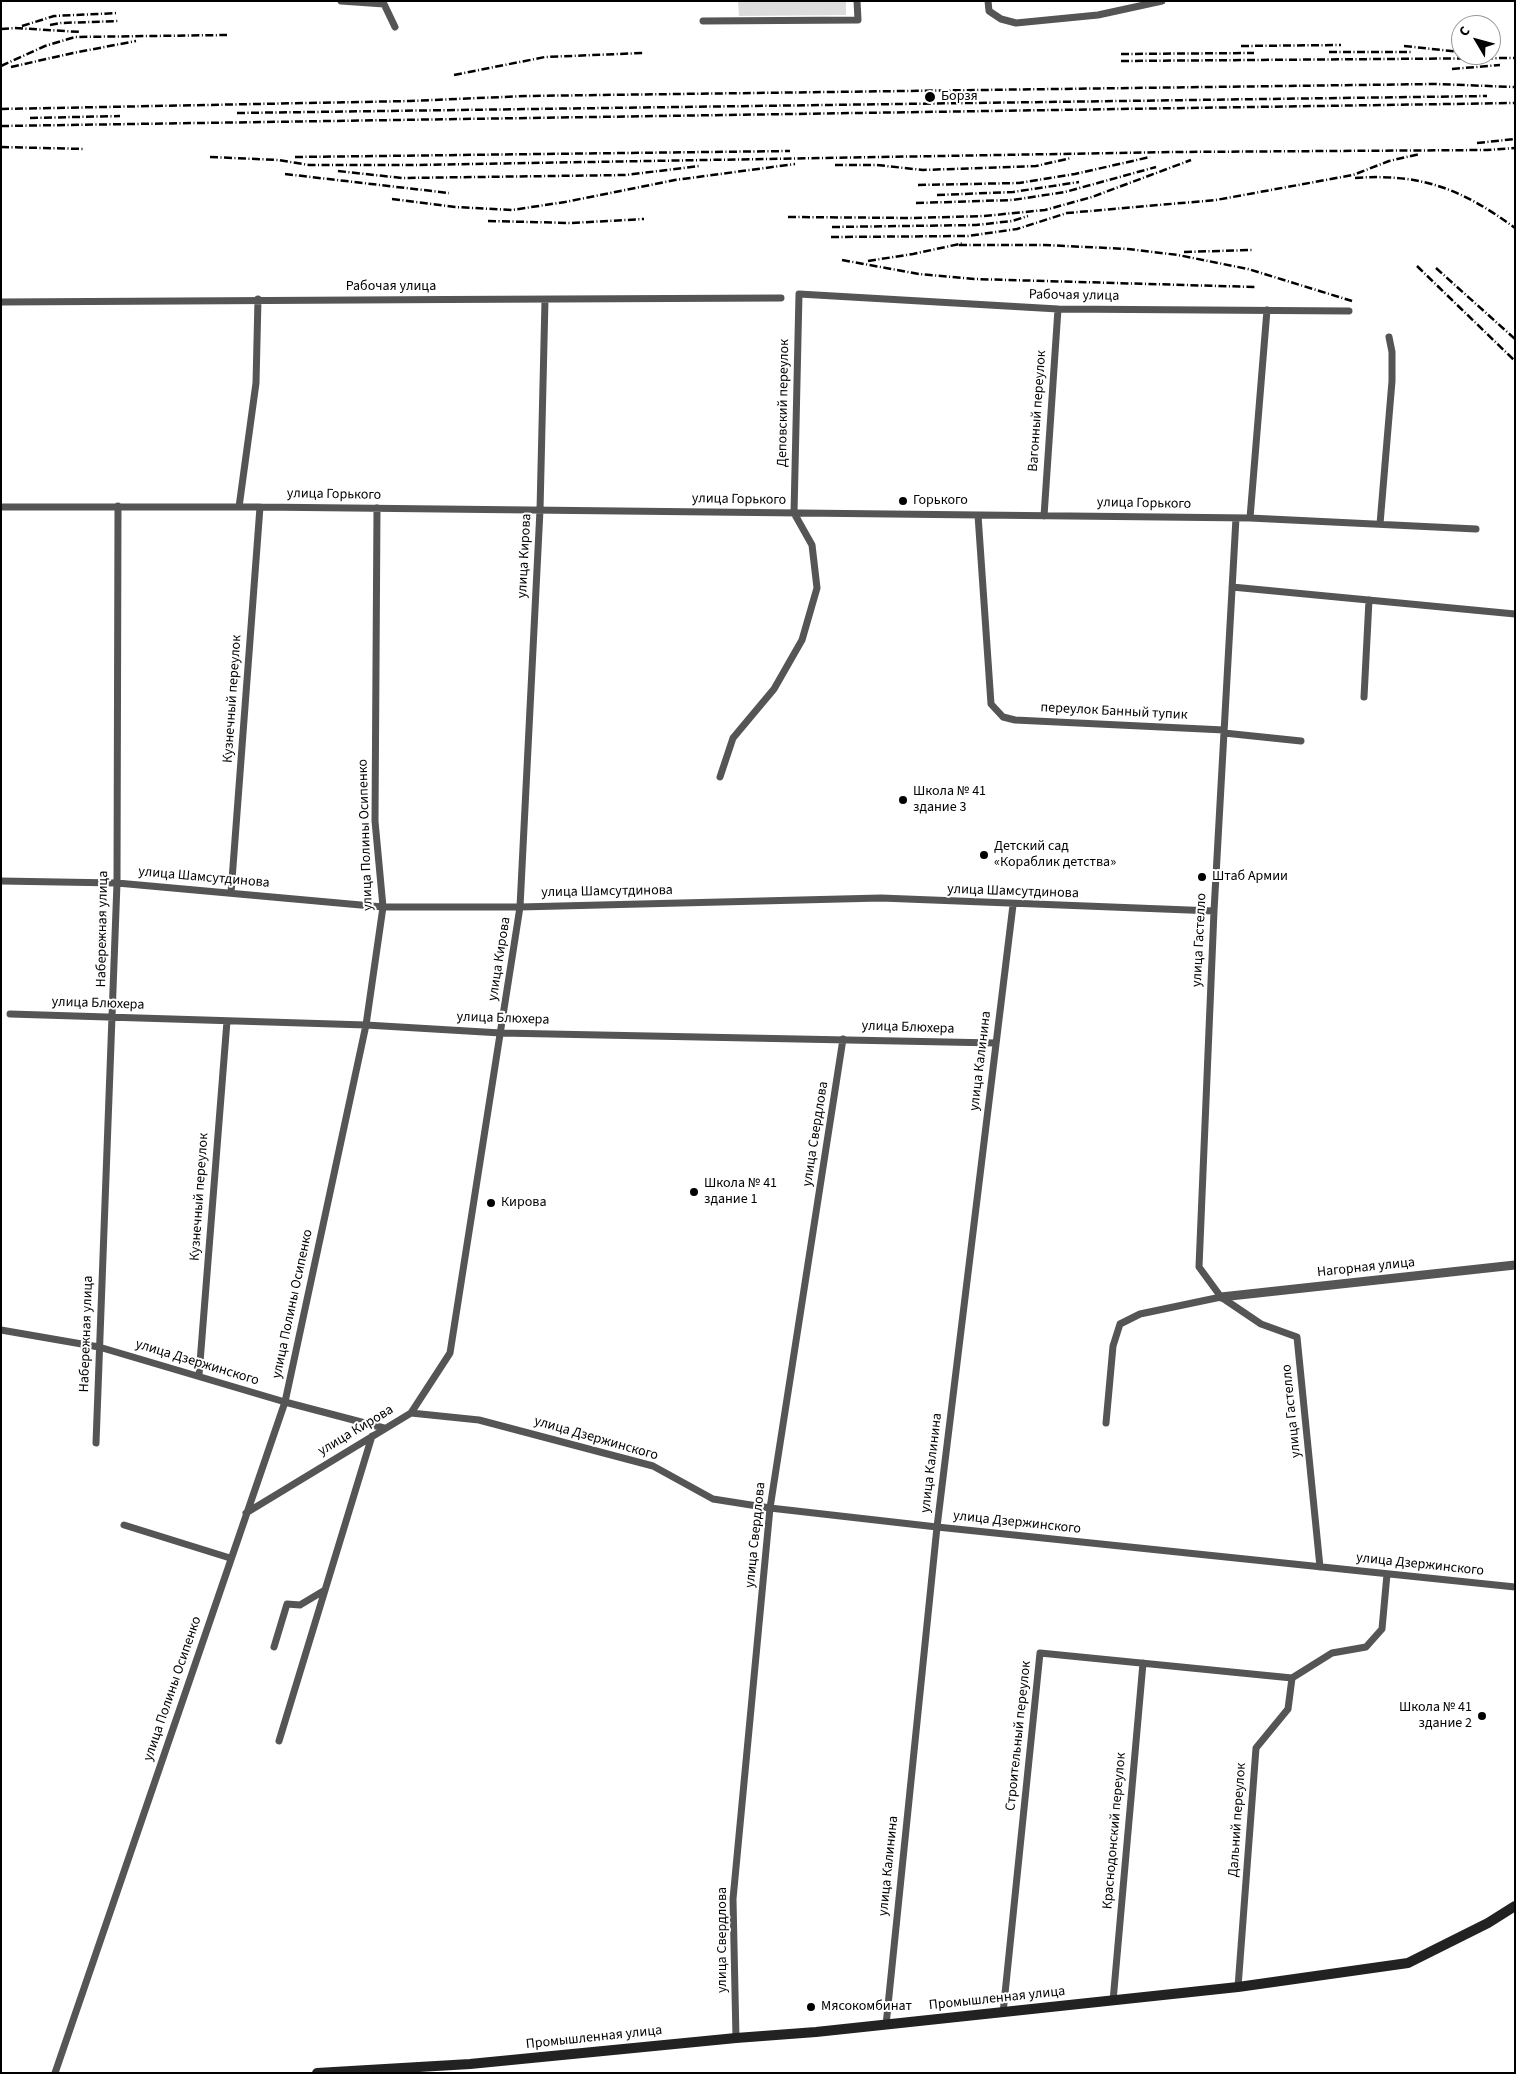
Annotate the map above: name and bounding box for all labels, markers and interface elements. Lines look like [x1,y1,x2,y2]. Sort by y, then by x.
north arrow [1451,15,1501,65]
text: С [1454,22,1475,41]
place label: Борзя [941,89,978,105]
marker: Борзя [923,90,937,104]
street label: Рабочая улица [346,279,436,295]
street label: Рабочая улица [1029,287,1119,305]
street label: Деповский переулок [774,339,794,467]
street label: Вагонный переулок [1025,350,1051,472]
street label: улица Горького [287,486,381,504]
street label: улица Горького [692,491,786,509]
place label: Горького [913,493,968,509]
marker: Горького [897,495,909,507]
street label: улица Горького [1097,495,1191,513]
street label: улица Кирова [514,513,536,599]
street label: Кузнечный переулок [220,634,246,764]
street label: переулок Банный тупик [1040,700,1188,724]
street label: улица Полины Осипенко [355,759,377,911]
place label: Школа № 41 здание 3 [913,784,986,816]
marker: Школа № 41 здание 3 [897,794,909,806]
place label: Детский сад «Кораблик детства» [994,839,1116,872]
marker: Детский сад «Кораблик детства» [978,849,990,861]
street label: улица Шамсутдинова [138,864,270,892]
place label: Штаб Армии [1212,869,1288,885]
street label: Набережная улица [94,871,112,987]
marker: Штаб Армии [1196,871,1208,883]
street label: улица Шамсутдинова [947,881,1079,903]
street label: улица Шамсутдинова [541,882,673,902]
street label: улица Гастелло [1189,893,1211,987]
street label: улица Кирова [485,916,515,1002]
street label: улица Блюхера [51,994,145,1014]
street label: улица Блюхера [456,1009,550,1029]
street label: улица Калинина [967,1010,995,1112]
street label: улица Блюхера [861,1018,955,1038]
street label: улица Свердлова [799,1080,833,1188]
street label: Кузнечный переулок [187,1132,213,1262]
place label: Школа № 41 здание 1 [704,1176,777,1208]
marker: Школа № 41 здание 1 [688,1186,700,1198]
place label: Кирова [501,1195,547,1211]
marker: Кирова [485,1197,497,1209]
street label: улица Полины Осипенко [269,1228,317,1380]
street label: Нагорная улица [1316,1255,1416,1281]
street label: Набережная улица [77,1275,97,1393]
street label: улица Дзержинского [133,1336,261,1390]
street label: улица Гастелло [1279,1363,1305,1459]
street label: улица Кирова [315,1402,397,1460]
street label: улица Калинина [918,1412,946,1514]
street label: улица Дзержинского [532,1413,660,1465]
street label: улица Свердлова [742,1481,770,1589]
street label: улица Дзержинского [952,1508,1082,1538]
street label: улица Дзержинского [1355,1550,1485,1580]
street label: улица Полины Осипенко [140,1614,206,1764]
street label: Строительный переулок [1003,1660,1035,1812]
place label: Школа № 41 здание 2 [1399,1700,1472,1732]
marker: Школа № 41 здание 2 [1476,1710,1488,1722]
street label: Краснодонский переулок [1100,1752,1130,1910]
street label: Дальний переулок [1226,1762,1250,1878]
street label: улица Калинина [875,1815,903,1917]
street label: улица Свердлова [715,1887,731,1993]
street label: Промышленная улица [928,1983,1066,2015]
place label: Мясокомбинат [821,1999,912,2015]
marker: Мясокомбинат [805,2001,817,2013]
street label: Промышленная улица [525,2022,663,2054]

